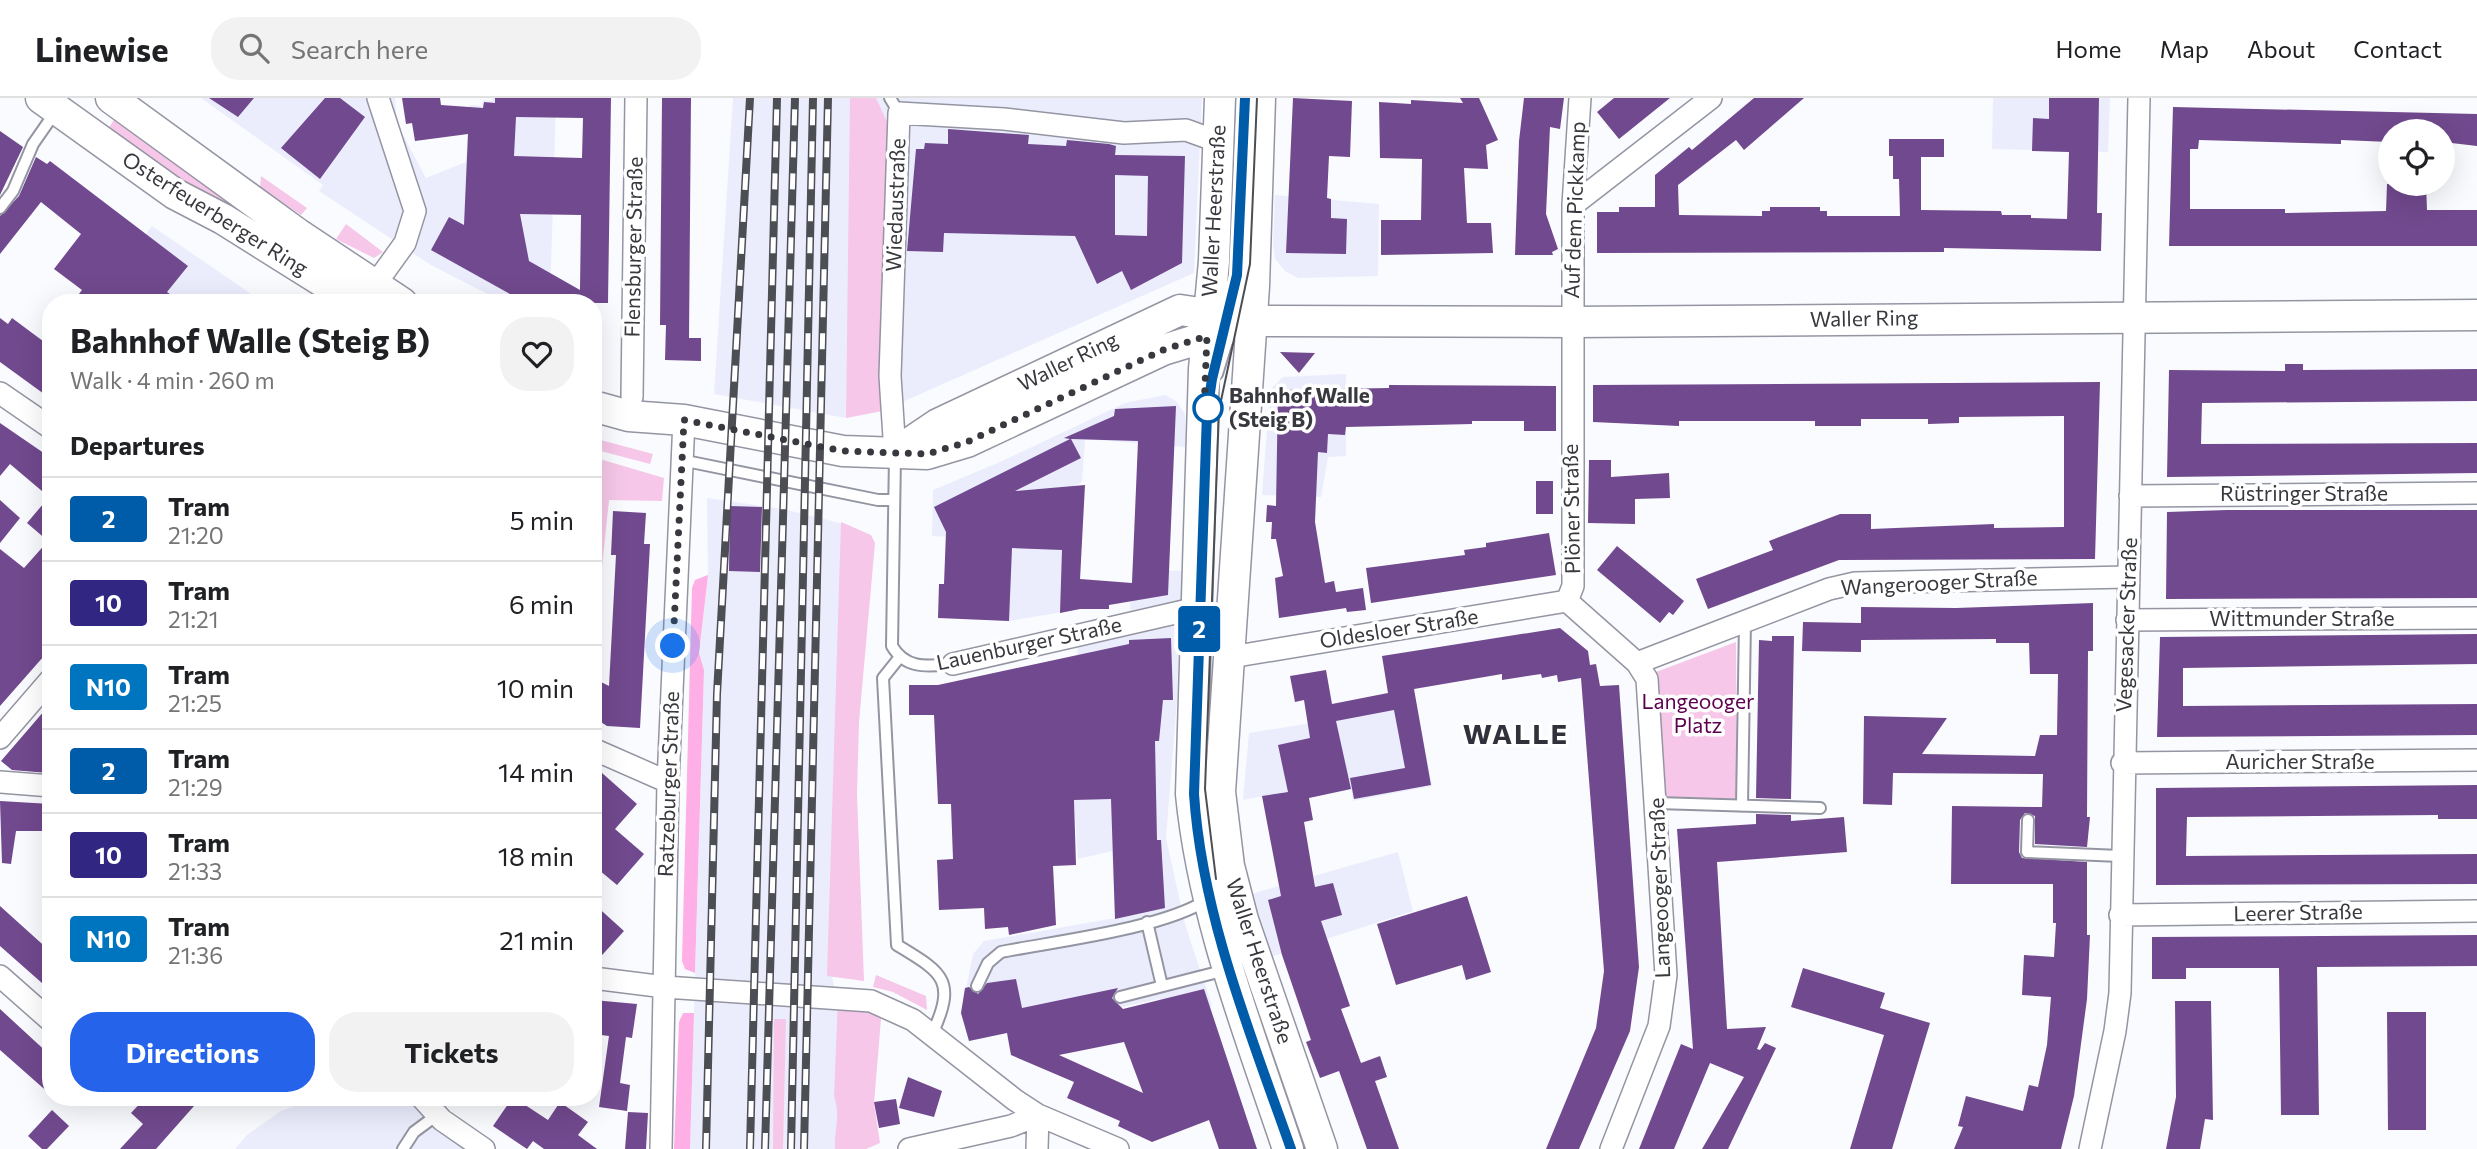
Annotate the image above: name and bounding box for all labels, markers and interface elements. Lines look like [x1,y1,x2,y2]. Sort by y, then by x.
search box [211,17,701,80]
text: Linewise [35,28,169,69]
icon: search [235,29,273,67]
text: Search here [291,33,428,64]
text: Home [2056,34,2122,63]
text: Map [2160,34,2209,63]
text: About [2247,34,2315,63]
text: Contact [2353,34,2442,63]
map controls [2378,119,2455,196]
button: locate [2378,119,2455,196]
street label: Auf dem Pickkamp [1558,121,1589,299]
street label: Waller Heerstraße [1196,124,1229,298]
street label: Wiedaustraße [880,138,909,272]
street label: Osterfeuerberger Ring [118,145,313,280]
street label: Flensburger Straße [618,156,647,338]
street label: Waller Ring [1810,304,1918,331]
button: heart [500,317,574,391]
text: Bahnhof Walle (Steig B) [70,319,430,360]
street label: Waller Ring [1013,326,1122,396]
text: Walk · 4 min · 260 m [70,366,275,394]
place label: Bahnhof Walle (Steig B) [1229,382,1370,431]
marker: Bahnhof Walle (Steig B) [1193,393,1223,423]
text: Departures [70,429,205,460]
street label: Plöner Straße [1557,444,1584,574]
street label: Rüstringer Straße [2220,480,2388,505]
text: Tram [168,490,230,521]
text: 2 [102,504,115,533]
text: 5 min [510,504,574,535]
text: 21:20 [168,521,224,549]
street label: Vegesacker Straße [2110,537,2141,713]
street label: Wangerooger Straße [1840,564,2038,599]
text: Tram [168,574,230,605]
text: 10 [95,588,122,617]
text: 6 min [509,588,574,619]
street label: Oldesloer Straße [1318,603,1480,652]
text: 21:21 [168,605,219,633]
street label: Wittmunder Straße [2209,605,2395,630]
line badge: 2 [1176,606,1222,652]
street label: Lauenburger Straße [934,611,1124,674]
text: 2 [1192,614,1206,643]
your location [655,628,690,663]
text: Tram [168,658,230,689]
text: N10 [86,672,131,701]
text: 10 min [497,672,574,703]
park label: Langeooger Platz [1641,688,1755,737]
text: 21:25 [168,689,222,717]
street label: Ratzeburger Straße [652,691,683,877]
district label: WALLE [1463,716,1569,750]
text: Tram [168,742,230,773]
street label: Auricher Straße [2225,748,2375,773]
text: 2 [102,756,115,785]
text: 14 min [498,756,574,787]
text: 21:29 [168,773,223,801]
street label: Langeooger Straße [1643,797,1674,979]
text: Tram [168,826,230,857]
text: 10 [95,840,122,869]
text: 18 min [498,840,574,871]
text: 21:33 [168,857,222,885]
street label: Waller Heerstraße [1222,875,1299,1046]
street label: Leerer Straße [2233,898,2363,925]
text: Tram [168,910,230,941]
text: N10 [86,924,131,953]
text: 21 min [499,924,574,955]
text: 21:36 [168,941,223,969]
button: Directions [70,1012,315,1092]
button: Tickets [329,1012,574,1092]

